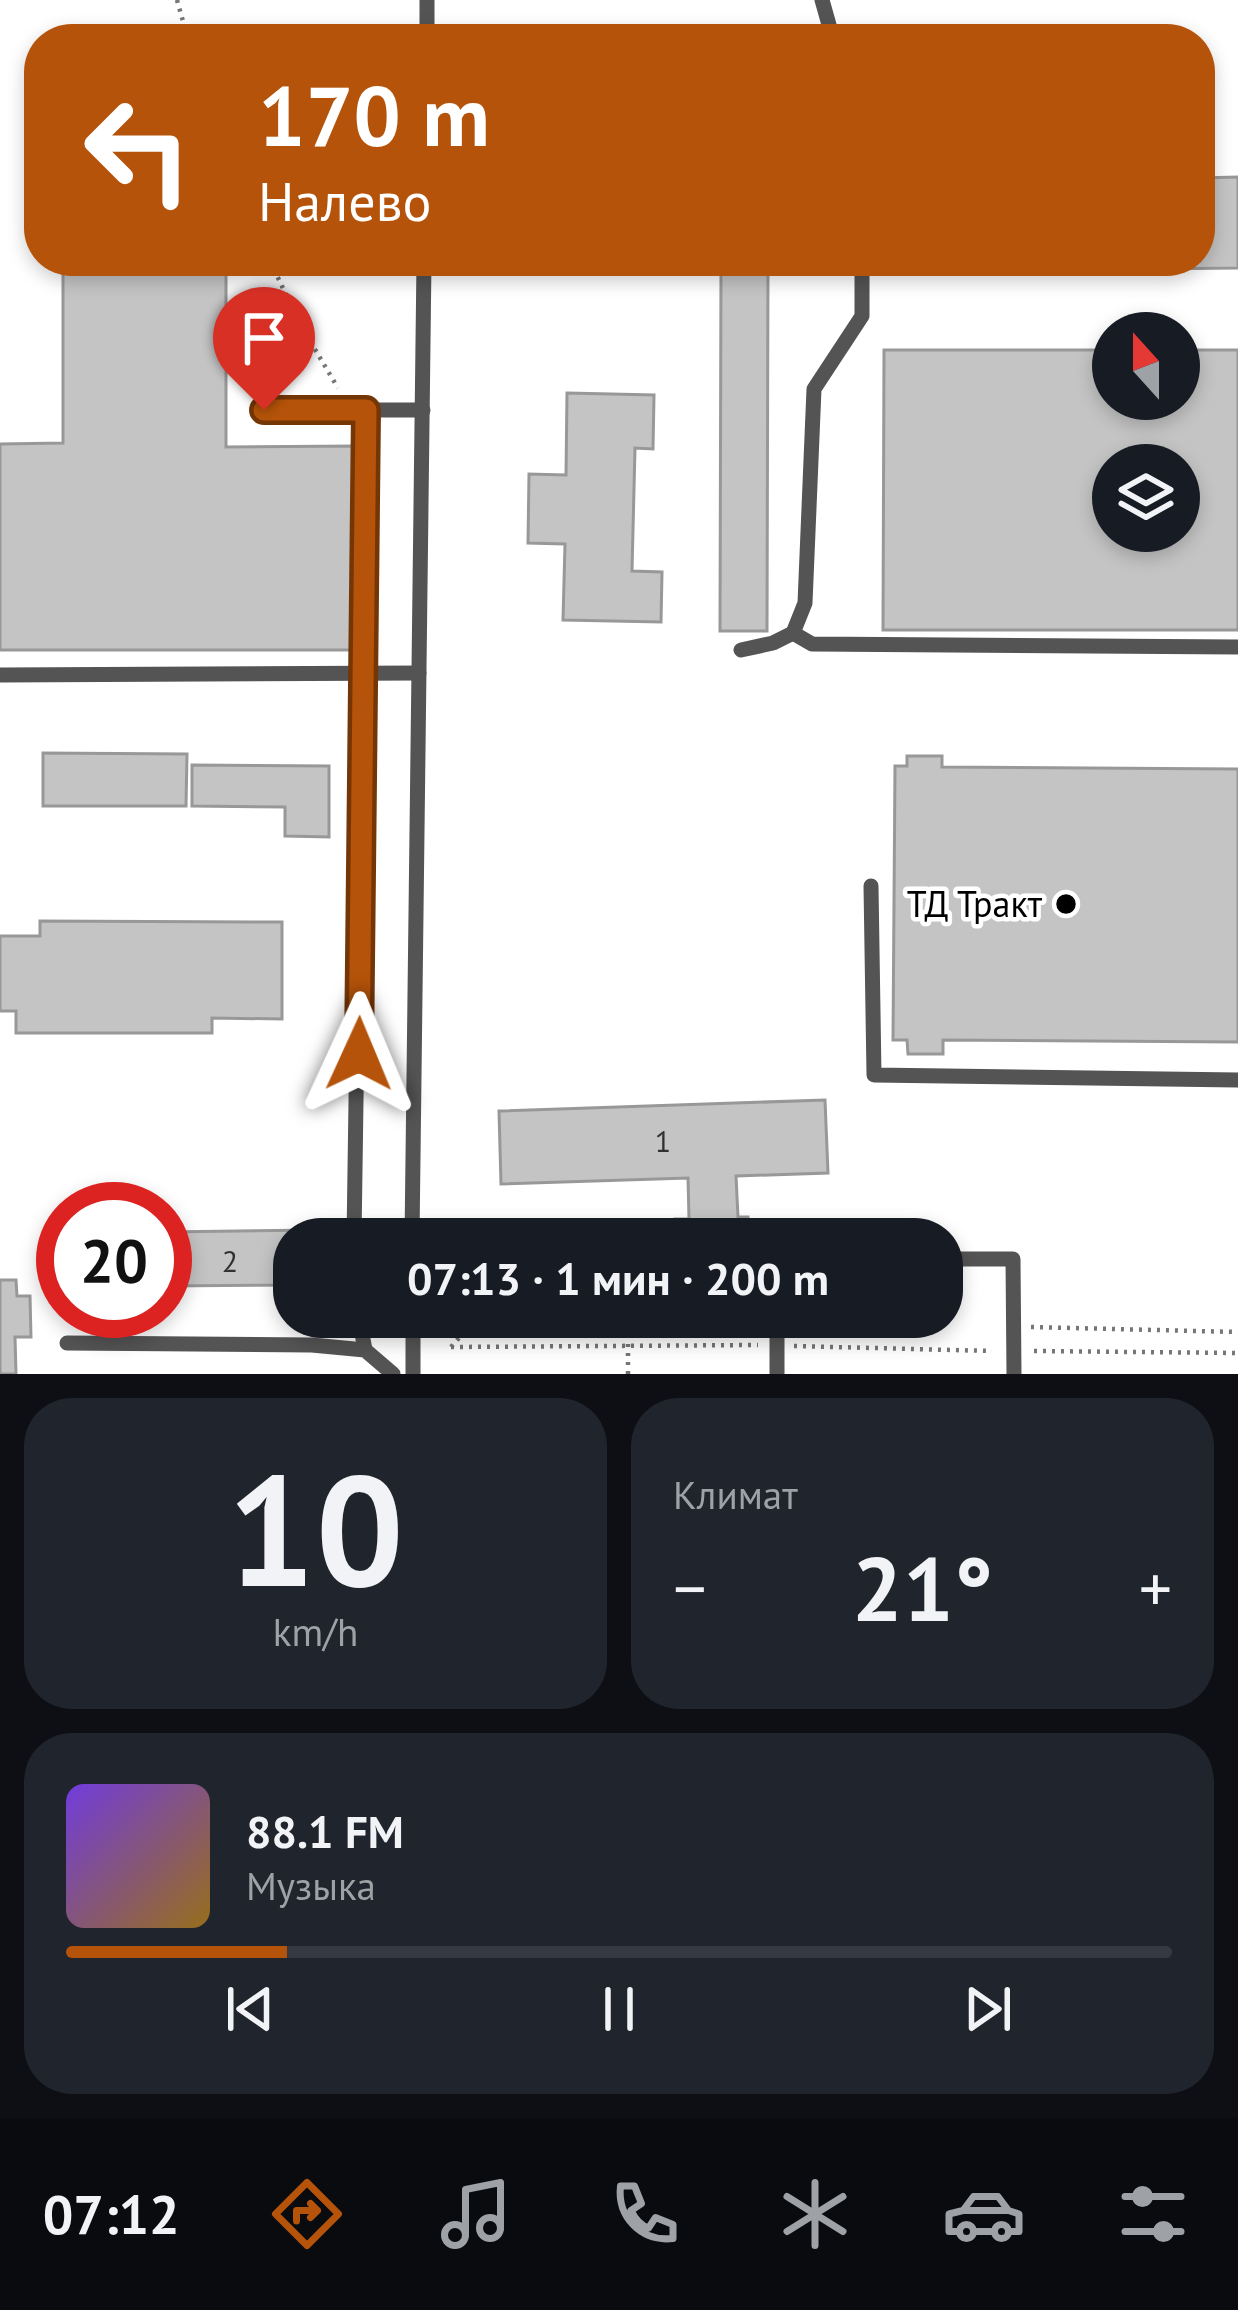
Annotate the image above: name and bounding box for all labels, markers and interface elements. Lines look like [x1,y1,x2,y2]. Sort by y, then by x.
text: 170 m [258,60,490,169]
icon: left [60,72,216,228]
text: Налево [258,166,432,236]
pin [213,287,315,410]
icon: arrive [231,305,297,371]
north arrow [1092,312,1200,420]
map controls [1092,312,1200,552]
button: layers [1092,444,1200,552]
place label: ТД Тракт [907,880,1043,927]
marker: ТД Тракт [1053,891,1079,917]
position arrow [296,991,422,1117]
house number: 1 [655,1121,671,1160]
speed limit sign: 20 [36,1182,192,1338]
house number: 2 [222,1241,238,1280]
text: 07:13 · 1 мин · 200 m [407,1249,829,1307]
text: 10 [227,1427,404,1629]
text: Климат [673,1469,798,1520]
text: 21° [852,1529,993,1646]
text: − [673,1545,706,1630]
text: + [1139,1545,1172,1630]
text: km/h [273,1606,358,1657]
text: 88.1 FM [246,1802,404,1860]
text: Музыка [246,1860,376,1911]
icon: previous [217,1976,283,2042]
icon: pause [586,1976,652,2042]
icon: next [955,1976,1021,2042]
icon: directions [265,2172,349,2256]
icon: music [434,2172,518,2256]
icon: phone [603,2172,687,2256]
icon: climate [773,2172,857,2256]
icon: car [942,2172,1026,2256]
icon: filters [1111,2172,1195,2256]
text: 07:12 [43,2179,180,2249]

